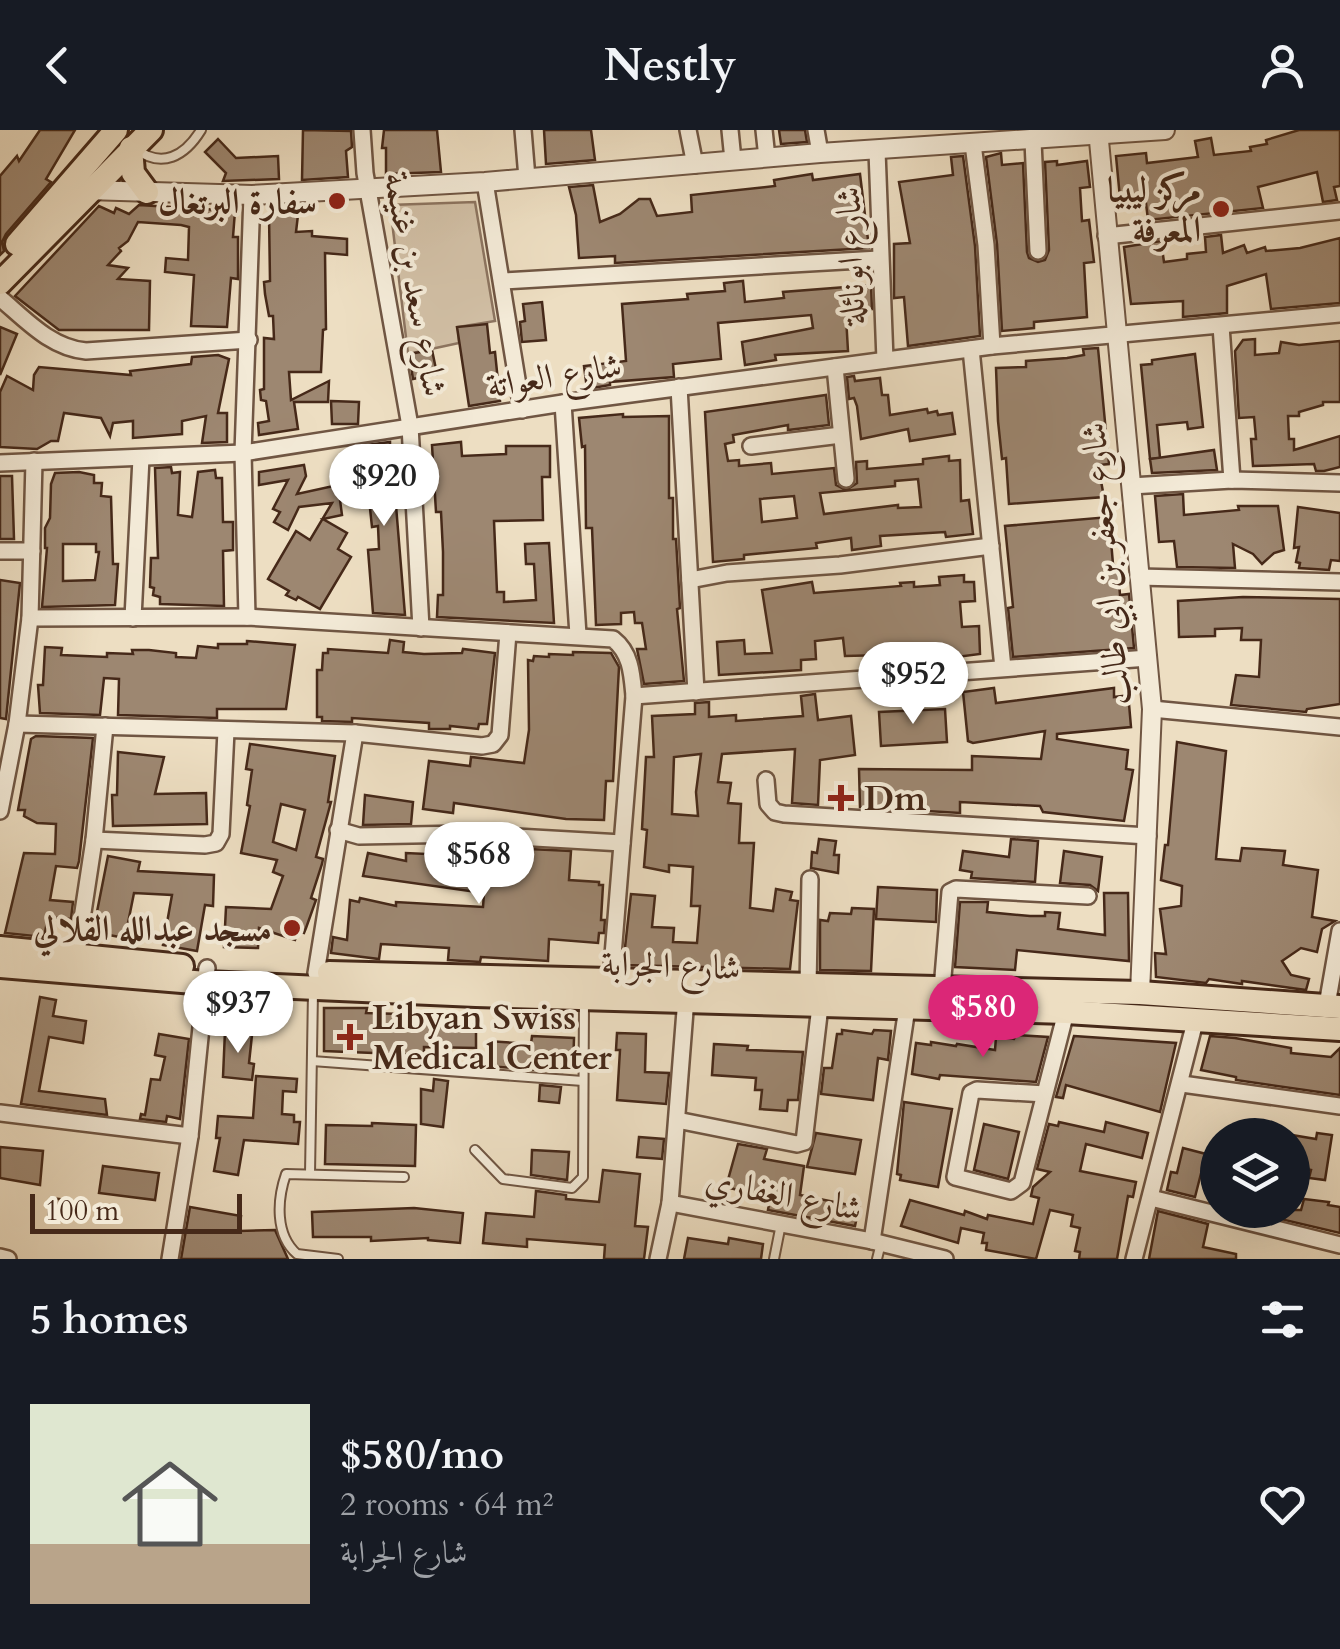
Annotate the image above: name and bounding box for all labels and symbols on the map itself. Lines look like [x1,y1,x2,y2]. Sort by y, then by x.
place label: مركز ليبيا المعرفة [1107,166,1201,254]
street label: شارع سعد بن غنيمة [368,168,458,401]
place label: سفارة البرتغال [158,178,317,226]
street label: شارع ابونائلة [825,186,881,328]
marker: سفارة البرتغال [326,190,348,212]
marker: مركز ليبيا المعرفة [1210,198,1232,220]
street label: شارع العواتة [483,342,626,414]
street label: شارع جعفر بن ابي طالب [1070,420,1146,707]
pin: $920 [325,444,443,529]
pin: $952 [854,642,972,727]
place label: Dm [864,775,927,823]
marker: Dm [828,785,854,811]
pin: $568 [420,822,538,907]
place label: مسجد عبدالله القلالي [32,905,272,957]
marker: مسجد عبدالله القلالي [281,917,303,939]
street label: شارع الجرابة [600,940,741,996]
pin: $937 [179,971,297,1056]
pin: $580 [924,975,1042,1060]
place label: Libyan Swiss Medical Center [372,994,613,1082]
marker: Libyan Swiss Medical Center [337,1024,363,1050]
street label: شارع الغفاري [701,1156,866,1238]
scale bar [30,1189,242,1234]

